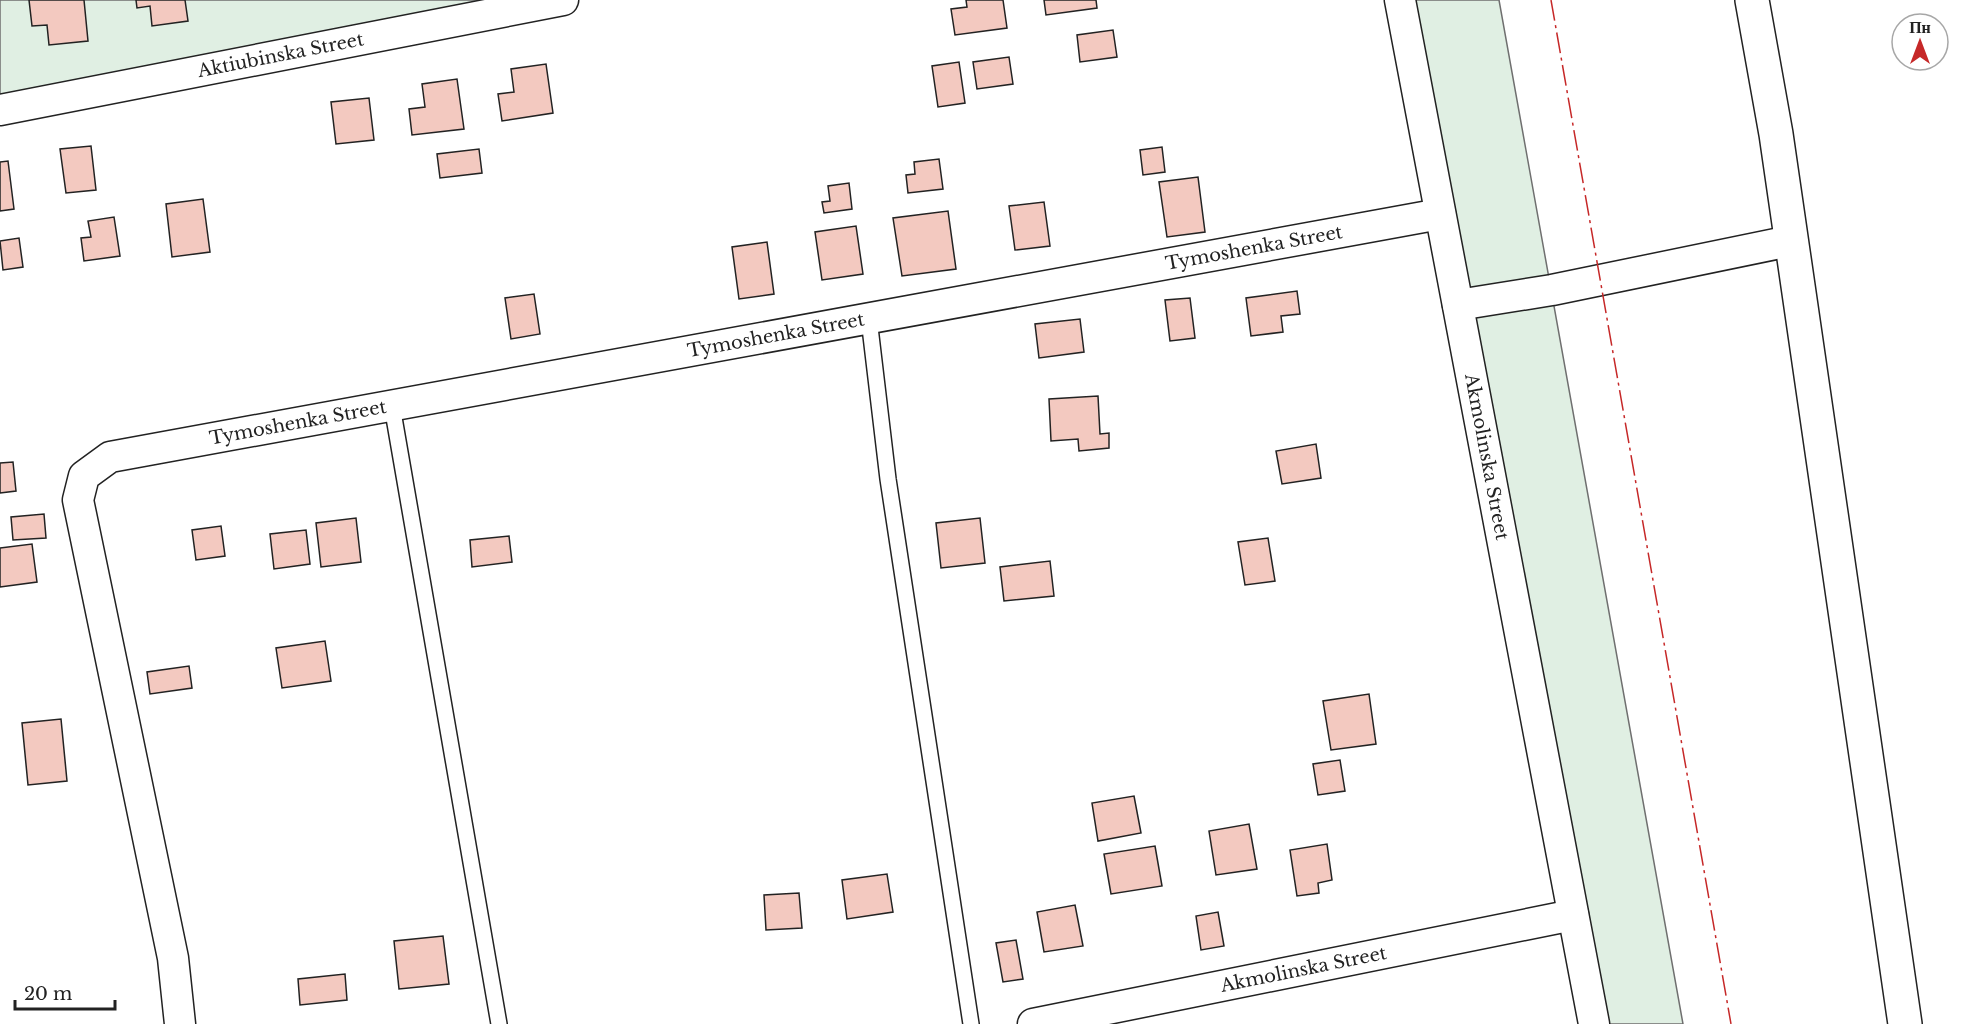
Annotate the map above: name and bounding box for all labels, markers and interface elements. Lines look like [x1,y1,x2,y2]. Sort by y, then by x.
north arrow [1890,12,1950,72]
text: Пн [1909,17,1931,37]
street label: Aktiubinska Street [195,28,366,82]
street label: Tymoshenka Street [1164,221,1344,275]
street label: Tymoshenka Street [686,308,866,362]
street label: Akmolinska Street [1460,371,1513,542]
street label: Tymoshenka Street [208,396,388,450]
street label: Akmolinska Street [1218,942,1389,997]
scale bar [15,973,116,1011]
text: 20 m [24,983,72,1005]

